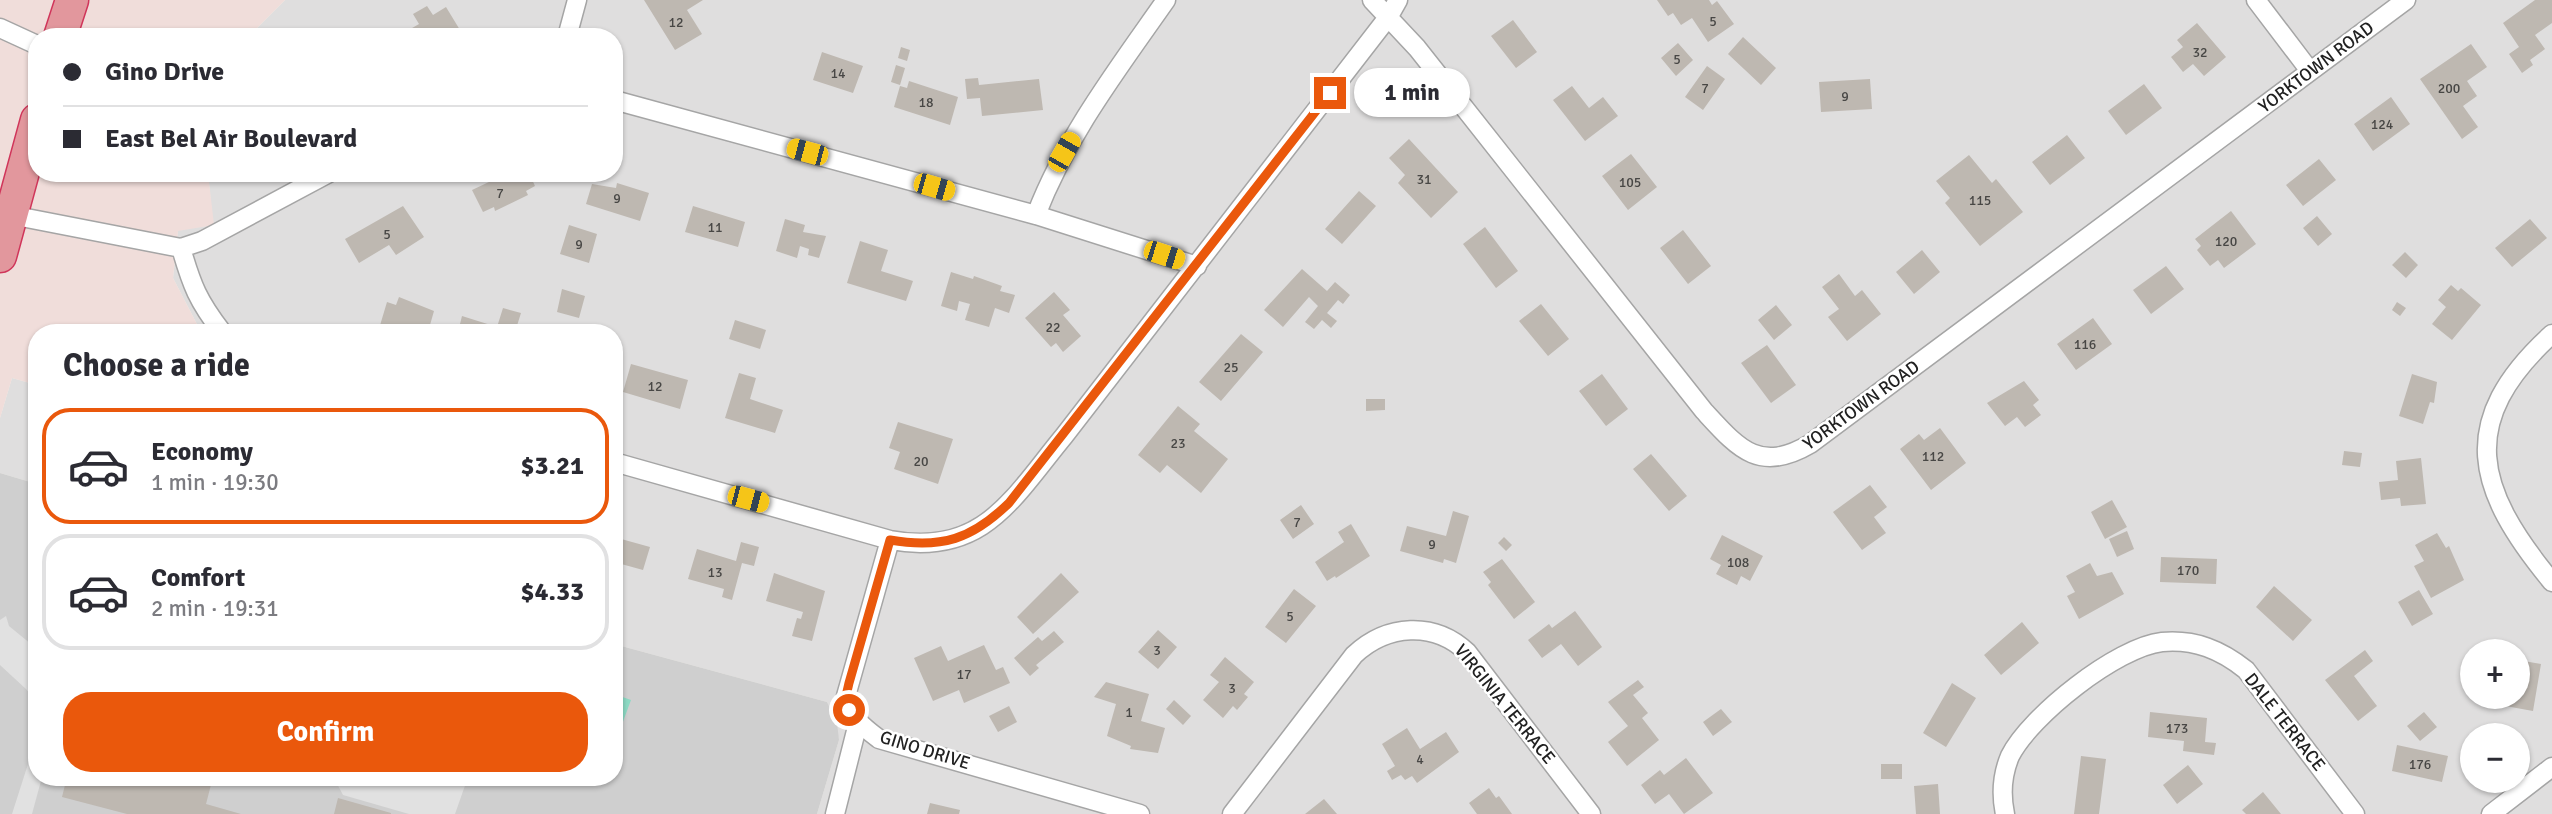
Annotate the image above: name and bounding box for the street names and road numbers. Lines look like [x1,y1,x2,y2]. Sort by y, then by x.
street label: YORKTOWN ROAD [2254,17,2378,117]
street label: YORKTOWN ROAD [1798,355,1924,455]
street label: VIRGINIA TERRACE [1450,640,1560,768]
street label: DALE TERRACE [2240,669,2330,775]
street label: GINO DRIVE [877,726,973,774]

